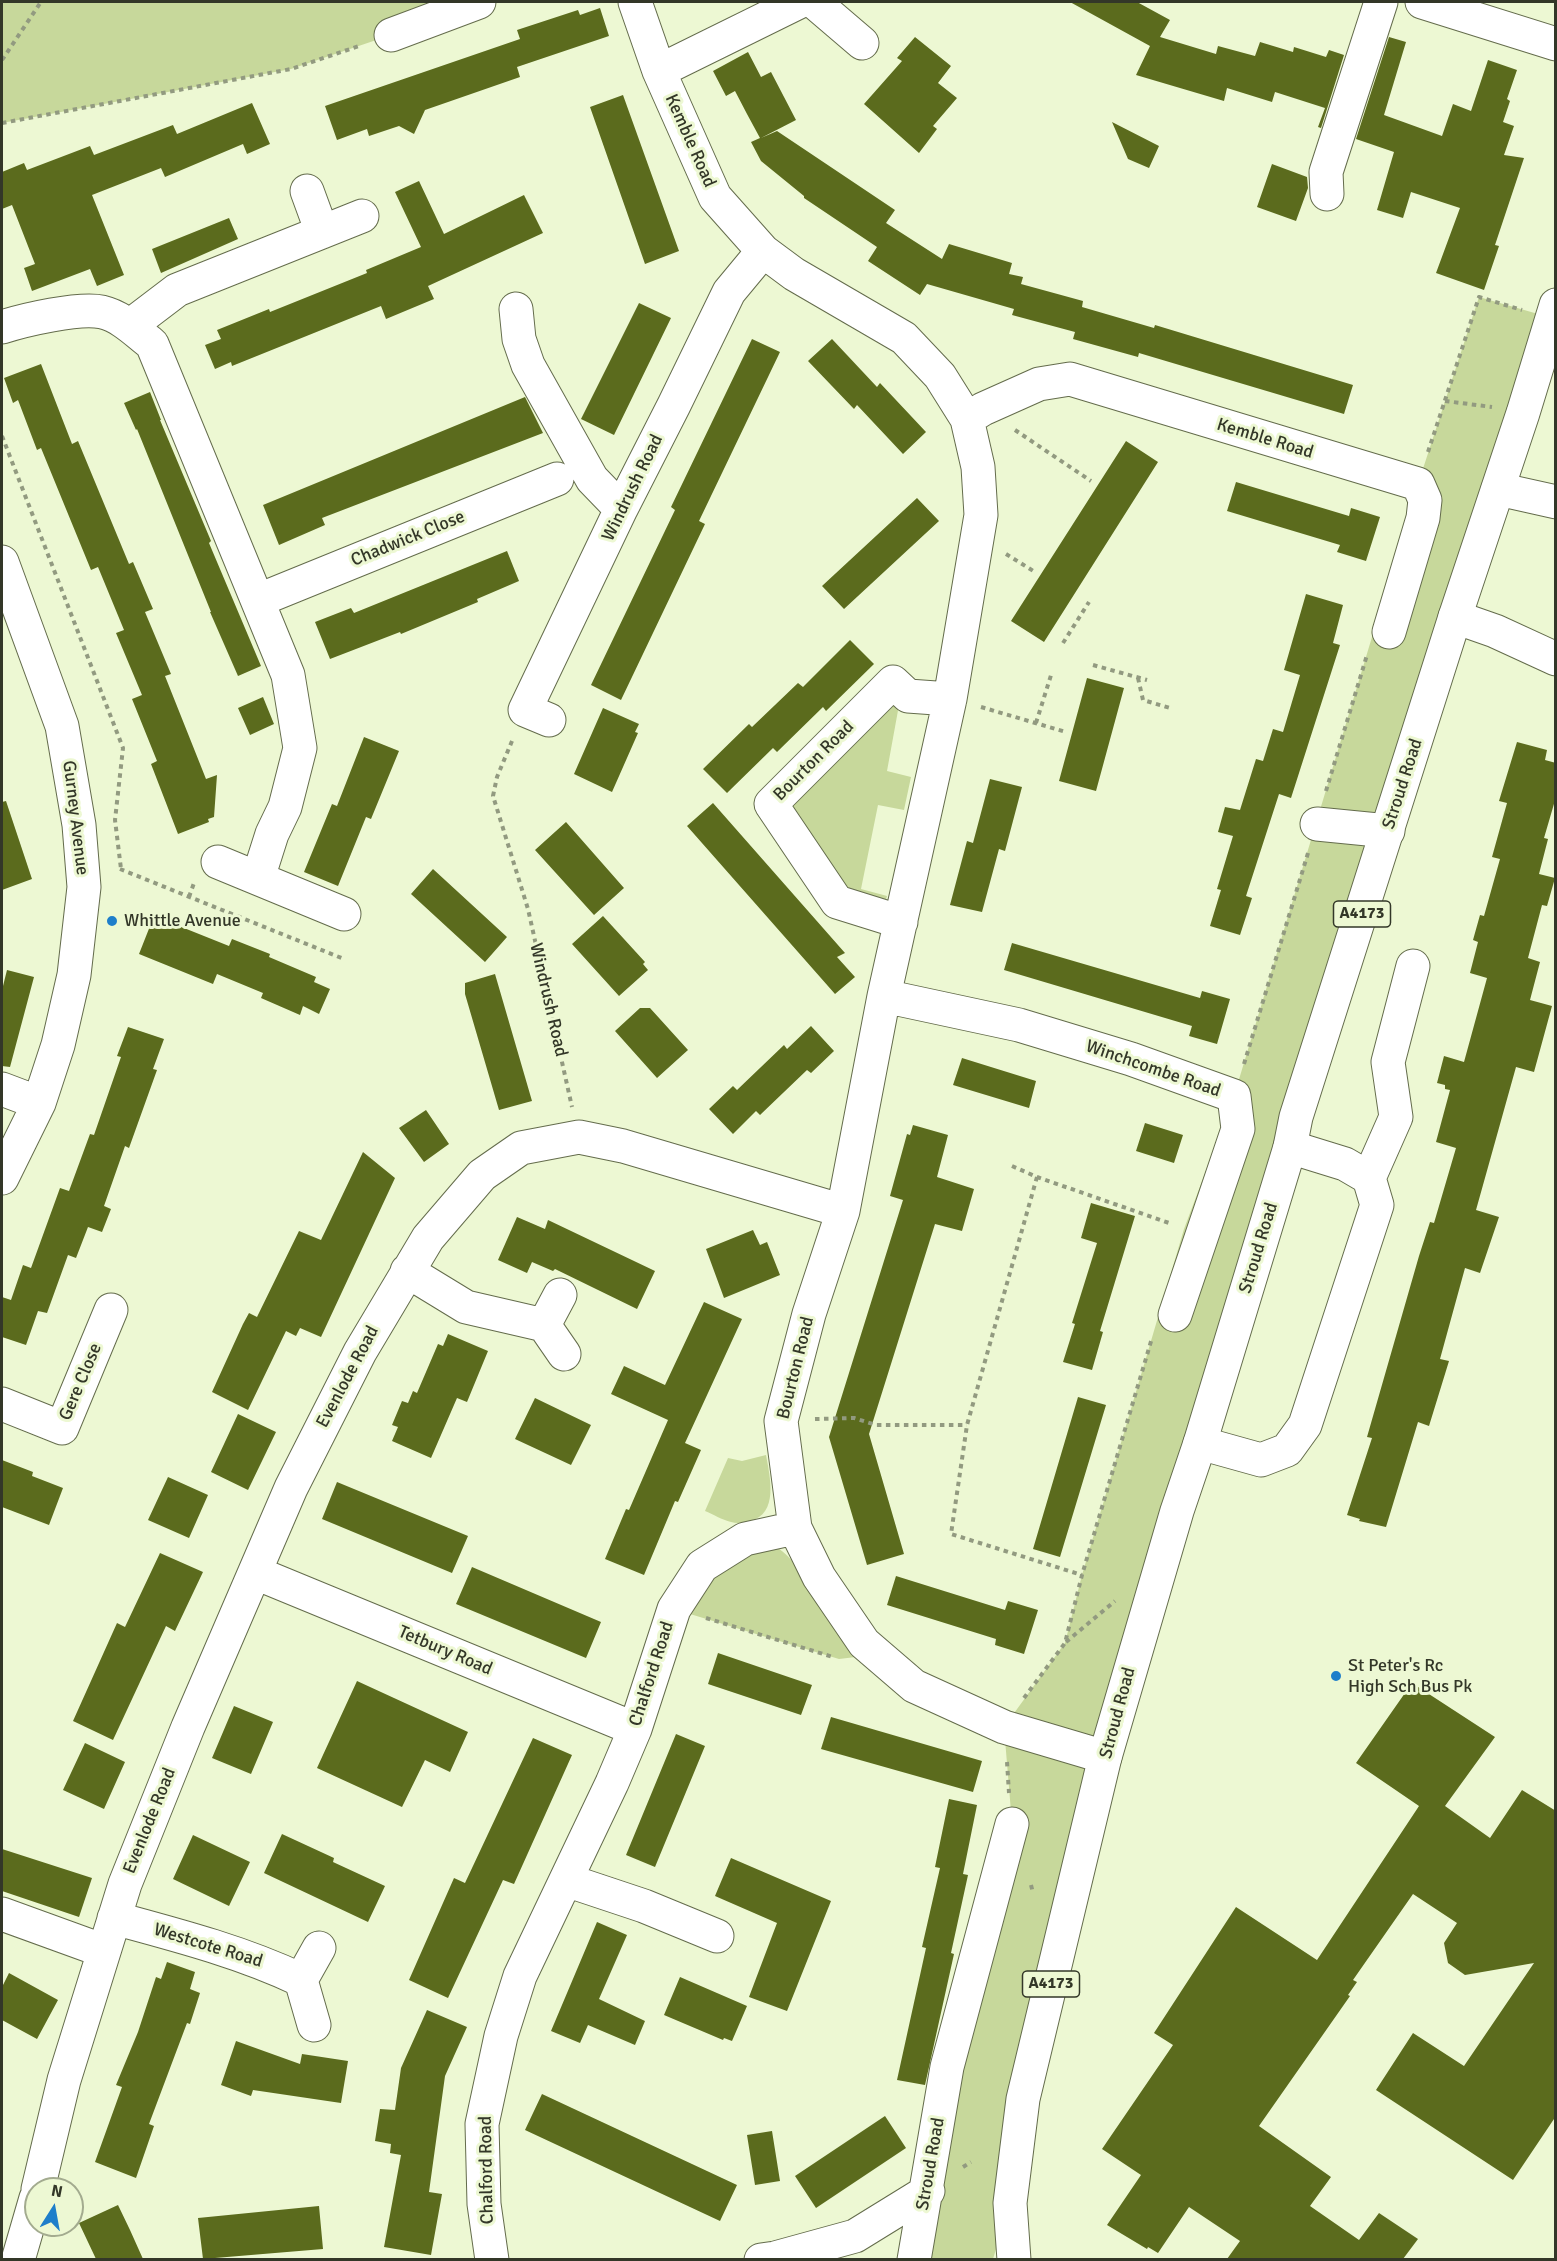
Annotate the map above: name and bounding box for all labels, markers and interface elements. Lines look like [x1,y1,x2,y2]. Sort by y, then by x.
street label: Kemble Road [660,91,720,191]
street label: Kemble Road [1214,414,1316,464]
street label: Windrush Road [598,431,668,545]
street label: Chadwick Close [348,506,468,572]
street label: Bourton Road [769,716,859,806]
street label: Stroud Road [1378,736,1428,832]
street label: Gurney Avenue [57,759,93,877]
road number: A4173 [1334,901,1390,927]
place label: Whittle Avenue [124,910,241,932]
marker: Whittle Avenue [105,914,119,928]
street label: Windrush Road [524,941,572,1059]
street label: Winchcombe Road [1083,1036,1223,1102]
street label: Stroud Road [1235,1200,1283,1296]
street label: Bourton Road [773,1314,819,1422]
street label: Evenlode Road [312,1322,384,1432]
street label: Gere Close [55,1340,107,1424]
street label: Chalford Road [625,1619,679,1729]
street label: Tetbury Road [395,1622,495,1680]
place label: St Peter's Rc High Sch Bus Pk [1348,1655,1472,1698]
street label: Stroud Road [1095,1665,1141,1761]
marker: St Peter's Rc High Sch Bus Pk [1329,1669,1343,1683]
street label: Evenlode Road [119,1765,181,1877]
street label: Westcote Road [151,1919,265,1973]
road number: A4173 [1022,1971,1080,1997]
street label: Chalford Road [475,2115,499,2225]
street label: Stroud Road [912,2116,950,2212]
north arrow [24,2177,84,2237]
text: N [50,2180,64,2202]

